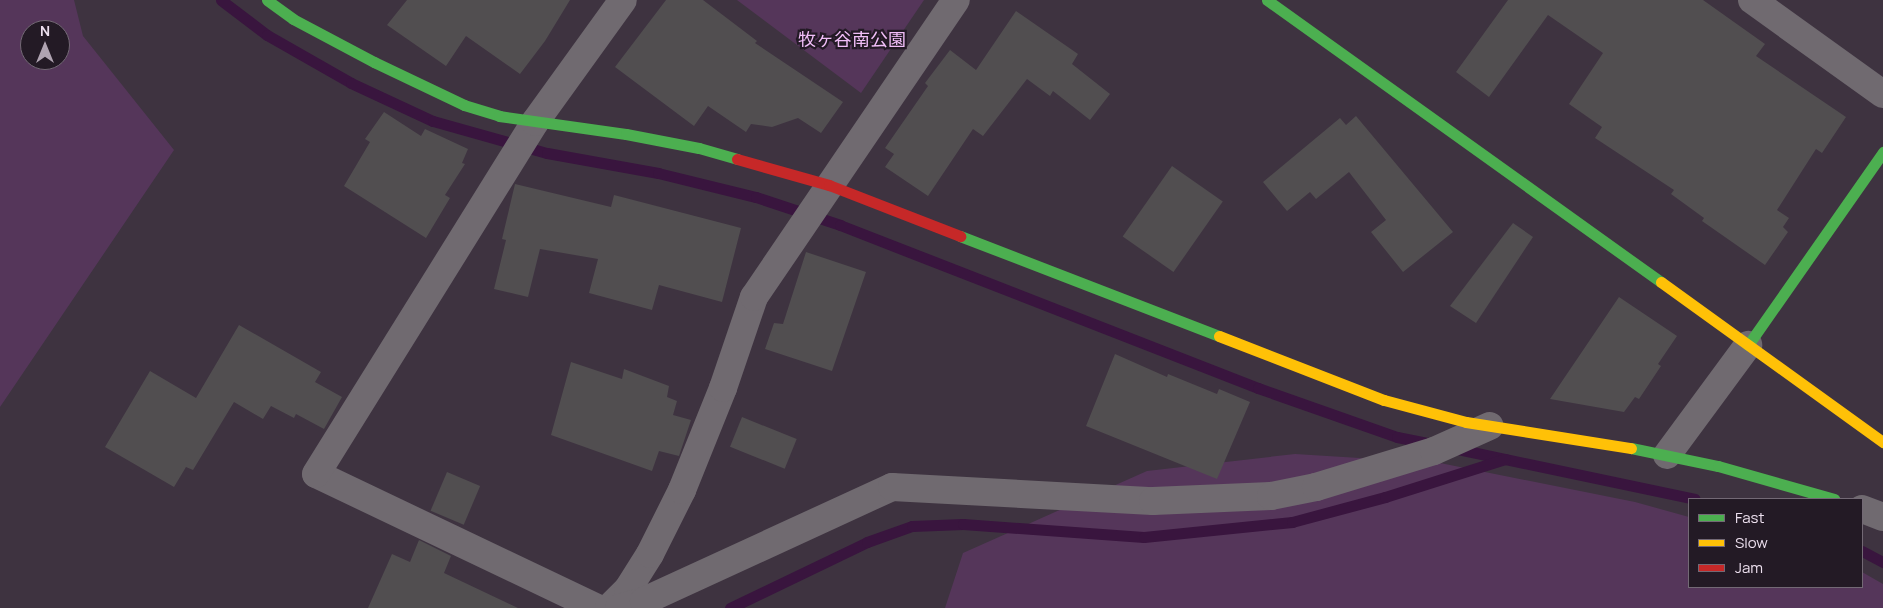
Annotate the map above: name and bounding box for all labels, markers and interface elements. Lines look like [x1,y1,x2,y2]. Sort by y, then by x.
north arrow [20,20,70,70]
text: N [40,21,50,40]
park label: 牧ヶ谷南公園 [798,28,906,50]
legend [1688,498,1863,588]
text: Fast [1735,507,1764,528]
text: Slow [1735,532,1768,553]
text: Jam [1735,557,1763,578]

